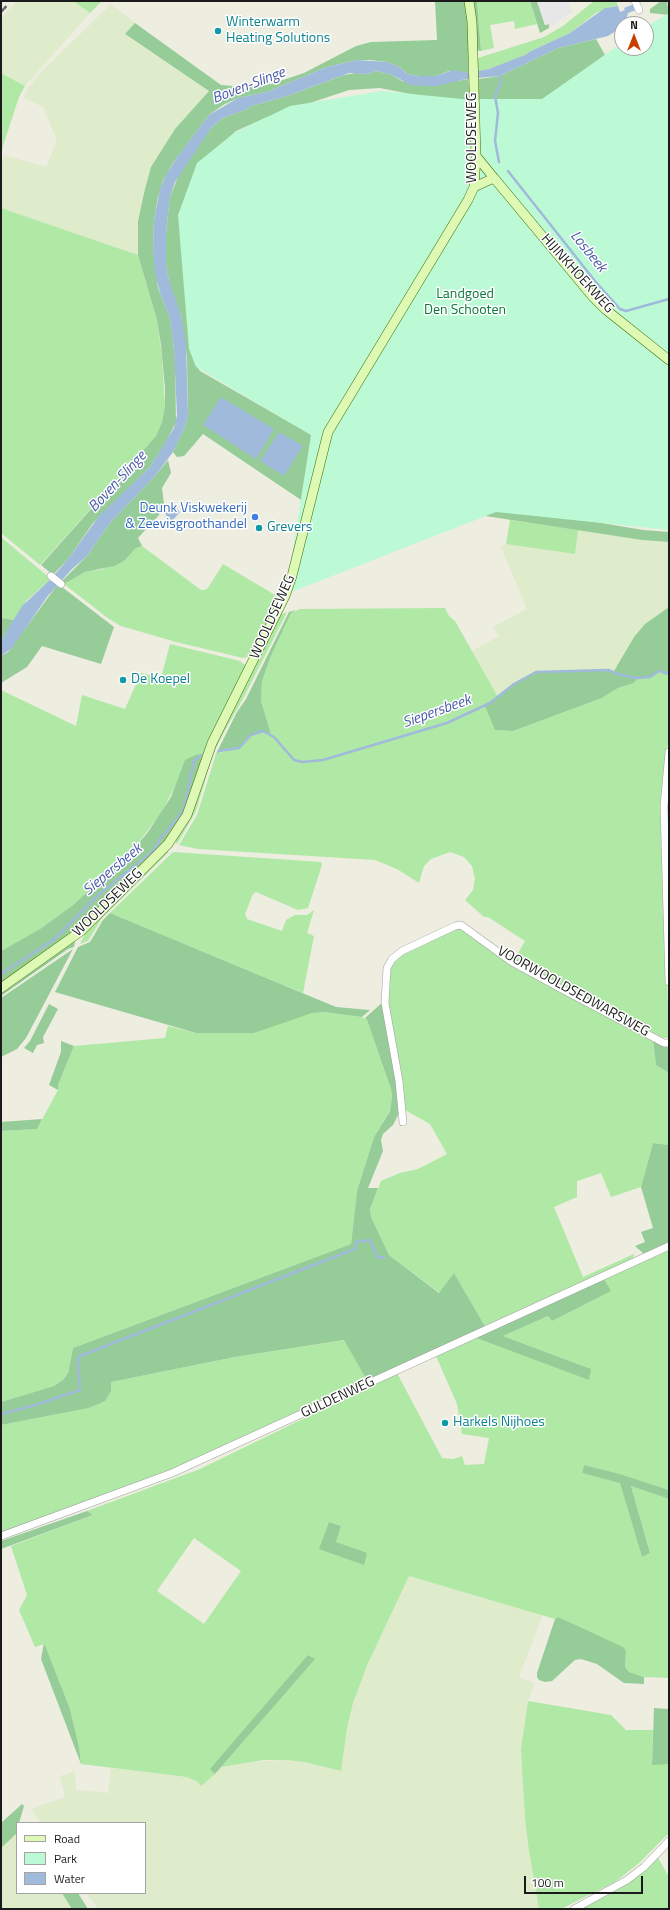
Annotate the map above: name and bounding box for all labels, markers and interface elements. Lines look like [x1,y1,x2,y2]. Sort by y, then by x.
place label: Winterwarm Heating Solutions [226,15,330,48]
north arrow [614,16,654,56]
text: N [630,17,638,33]
marker: Winterwarm Heating Solutions [213,26,223,36]
water label: Boven-Slinge [210,64,288,108]
street label: WOOLDSEWEG [465,93,481,183]
water label: Losbeek [566,228,610,276]
street label: HIJINKHOEKWEG [537,231,617,317]
park label: Landgoed Den Schooten [424,287,506,320]
water label: Boven-Slinge [85,448,151,516]
place label: Deunk Viskwekerij & Zeevisgroothandel [125,501,247,534]
marker: Deunk Viskwekerij & Zeevisgroothandel [250,512,260,522]
place label: Grevers [267,520,312,536]
marker: Grevers [254,523,264,533]
street label: WOOLDSEWEG [247,572,299,662]
place label: De Koepel [131,672,190,688]
marker: De Koepel [118,675,128,685]
water label: Siepersbeek [401,691,473,733]
water label: Siepersbeek [80,840,146,900]
street label: WOOLDSEWEG [70,865,146,941]
street label: VOORWOOLDSEDWARSWEG [494,943,652,1041]
street label: GULDENWEG [299,1374,377,1422]
place label: Harkels Nijhoes [453,1415,545,1431]
marker: Harkels Nijhoes [440,1418,450,1428]
legend [16,1822,146,1894]
text: Road [54,1829,80,1848]
text: Park [54,1849,77,1868]
scale bar [526,1868,645,1894]
text: Water [54,1869,85,1888]
text: 100 m [531,1873,564,1892]

